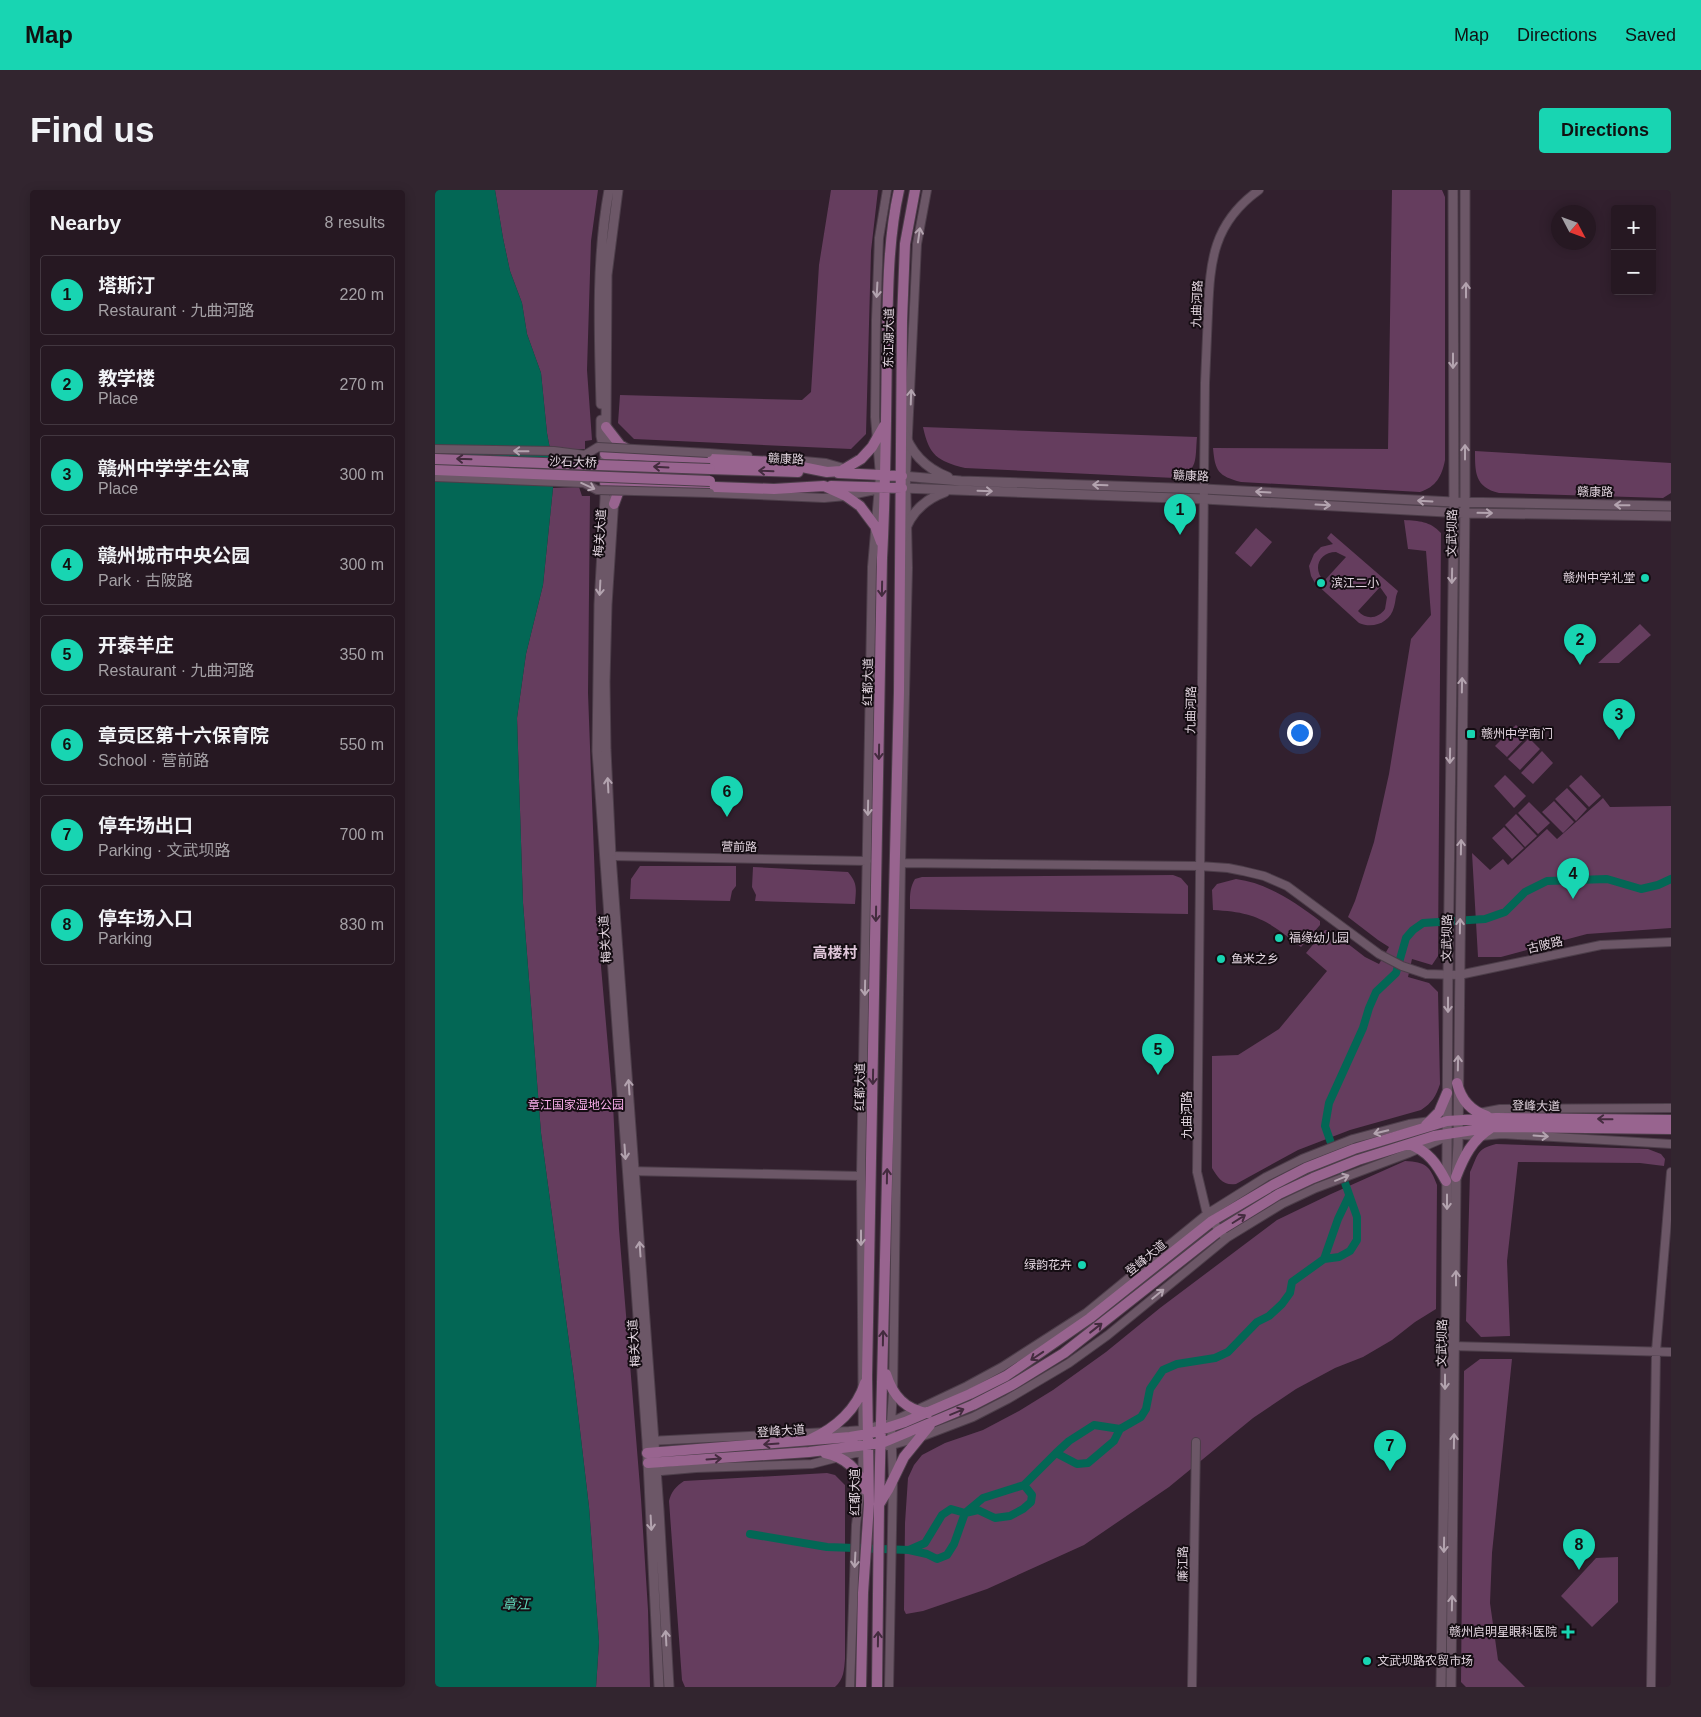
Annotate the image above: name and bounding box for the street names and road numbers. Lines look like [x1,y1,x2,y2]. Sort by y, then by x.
street label: 九曲河路 [1189,280,1205,328]
street label: 东江源大道 [881,308,897,368]
street label: 赣康路 [768,451,804,467]
street label: 沙石大桥 [549,454,597,470]
street label: 赣康路 [1173,468,1209,484]
street label: 赣康路 [1577,485,1613,499]
street label: 梅关大道 [591,509,609,557]
street label: 文武坝路 [1445,509,1459,557]
street label: 红都大道 [861,658,875,706]
street label: 九曲河路 [1184,686,1198,734]
street label: 营前路 [721,840,757,854]
street label: 文武坝路 [1440,914,1454,962]
street label: 梅关大道 [596,915,614,963]
street label: 古陂路 [1526,934,1564,956]
street label: 红都大道 [853,1063,867,1111]
street label: 九曲河路 [1180,1091,1194,1139]
street label: 登峰大道 [1512,1099,1560,1113]
street label: 登峰大道 [1123,1237,1169,1279]
street label: 梅关大道 [625,1319,643,1367]
street label: 文武坝路 [1435,1319,1449,1367]
street label: 登峰大道 [757,1422,805,1440]
street label: 红都大道 [848,1468,862,1516]
street label: 廉江路 [1176,1546,1190,1582]

